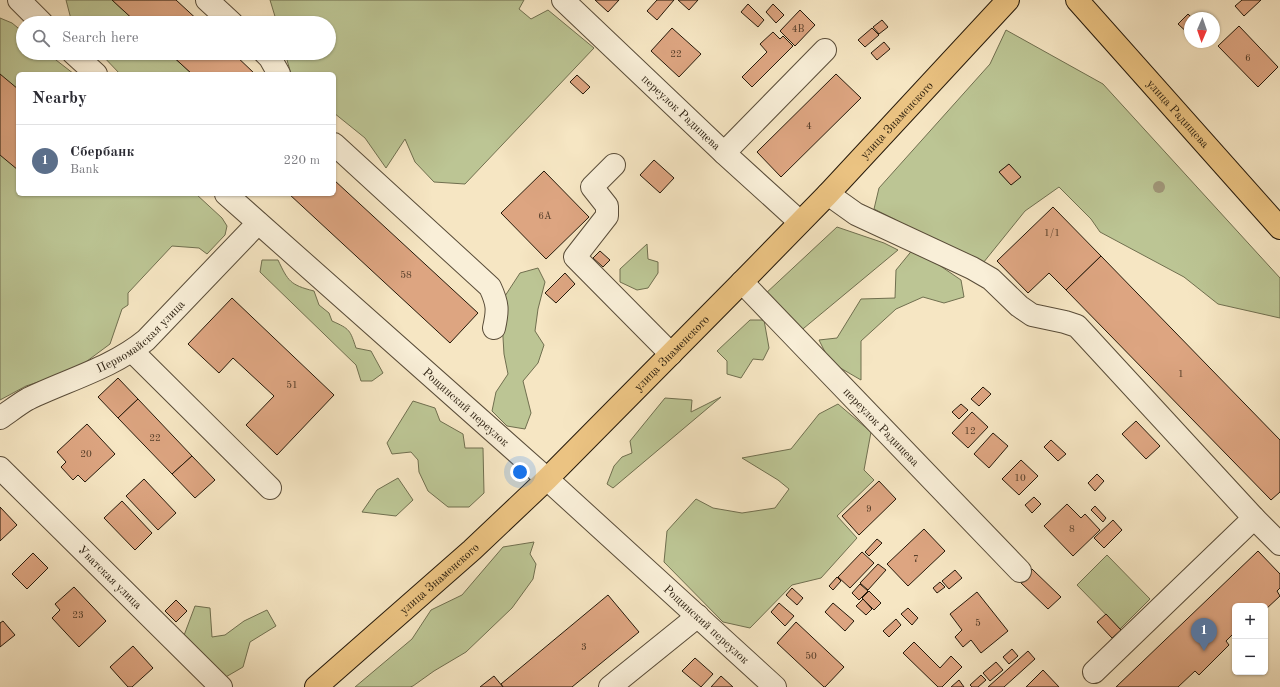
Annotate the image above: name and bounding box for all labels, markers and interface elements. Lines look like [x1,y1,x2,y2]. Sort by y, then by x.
north arrow [1184,12,1220,48]
search box [16,16,336,60]
house number: 4В [792,24,804,34]
icon: search [30,27,52,49]
text: Search here [62,31,139,46]
house number: 22 [670,49,682,59]
house number: 6 [1245,53,1251,63]
street label: переулок Радищева [639,73,722,153]
street label: улица Радищева [1144,78,1211,151]
street label: улица Знаменского [859,80,936,162]
text: Nearby [32,90,87,107]
house number: 4 [806,121,812,131]
text: Сбербанк [70,145,134,160]
text: 1 [41,154,49,167]
text: 220 m [283,154,320,167]
text: Bank [70,163,99,176]
house number: 6А [538,211,552,221]
house number: 1/1 [1044,228,1060,238]
house number: 58 [400,270,412,280]
street label: Первомайская улица [95,298,188,376]
street label: улица Знаменского [633,314,712,394]
street label: Рощинский переулок [420,367,511,449]
house number: 1 [1178,369,1184,379]
house number: 51 [286,380,298,390]
street label: переулок Радищева [840,386,921,469]
house number: 12 [964,426,976,436]
house number: 22 [149,433,161,443]
house number: 20 [80,449,92,459]
your location [510,462,530,482]
house number: 10 [1014,473,1026,483]
house number: 9 [866,504,872,514]
house number: 8 [1069,524,1075,534]
street label: улица Знаменского [398,542,482,617]
street label: Уватская улица [75,544,144,612]
house number: 7 [913,554,919,564]
street label: Рощинский переулок [661,583,751,667]
map controls [1232,603,1268,675]
button: + [1232,603,1268,639]
house number: 23 [72,610,84,620]
house number: 5 [975,618,981,628]
pin: 1 [1191,618,1217,651]
button: − [1232,639,1268,675]
house number: 3 [581,642,587,652]
house number: 50 [805,651,817,661]

